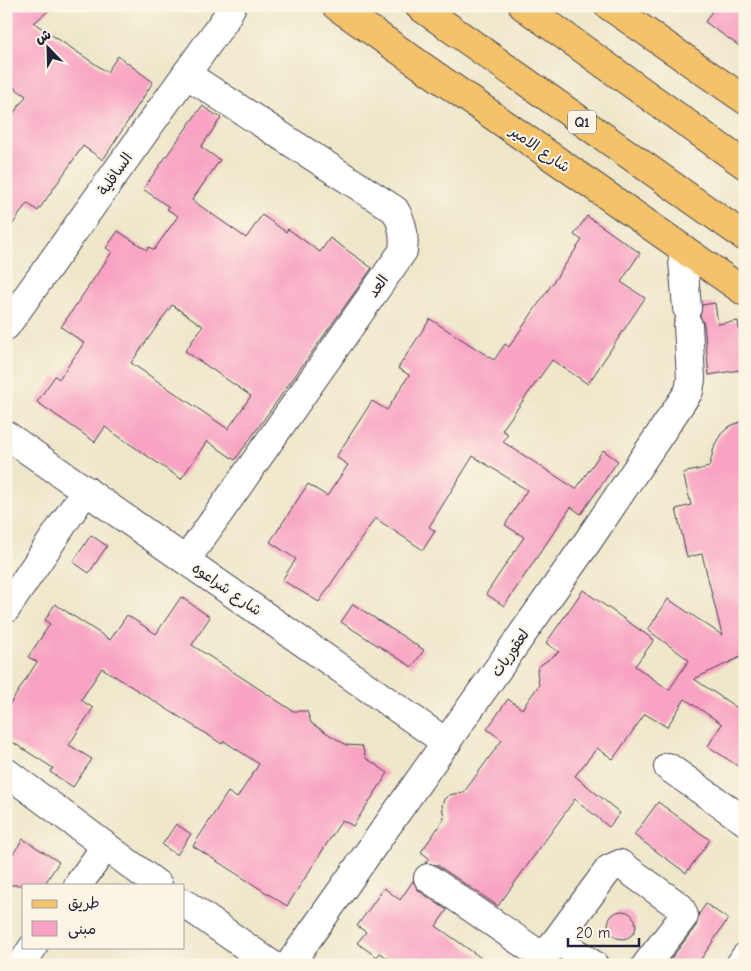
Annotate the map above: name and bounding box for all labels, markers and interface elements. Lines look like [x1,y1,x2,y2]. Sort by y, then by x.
north arrow [22,22,72,72]
text: ش [33,26,54,47]
road number: Q1 [568,110,596,134]
street label: شارع الامير [505,121,574,177]
street label: السافلية [94,149,136,199]
street label: العد [364,271,392,301]
street label: شارع شراعوه [188,558,265,620]
street label: لعقوريات [487,626,533,680]
legend [22,884,185,948]
text: طريق [68,894,100,912]
scale bar [568,916,640,948]
text: مبنى [68,920,96,939]
text: 20 m [576,924,610,942]

